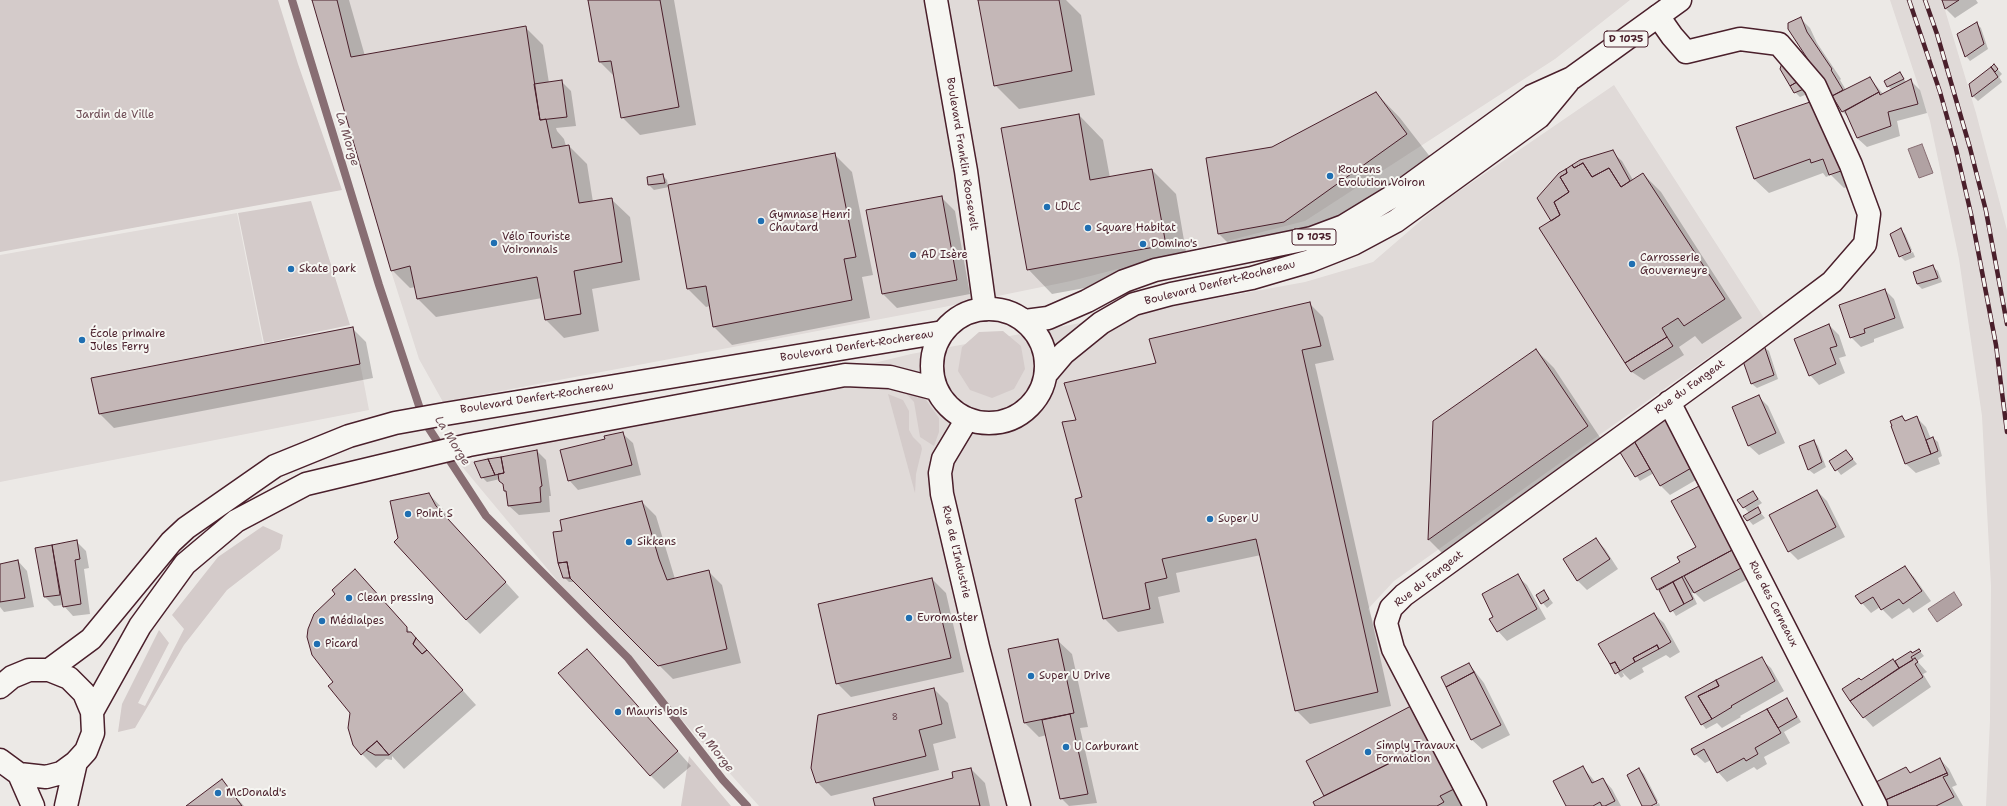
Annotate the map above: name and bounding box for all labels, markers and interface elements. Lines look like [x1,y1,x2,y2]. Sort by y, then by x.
road number: D 1075 [1604,31,1648,47]
street label: Boulevard Franklin Roosevelt [943,77,981,231]
park label: Jardin de Ville [76,108,154,122]
water label: La Morge [332,110,362,168]
place label: Routens Evolution Voiron [1338,163,1425,189]
marker: Routens Evolution Voiron [1325,171,1335,181]
place label: LDLC [1055,200,1080,214]
marker: LDLC [1042,202,1052,212]
place label: Gymnase Henri Chautard [769,208,850,234]
marker: Gymnase Henri Chautard [756,216,766,226]
place label: Square Habitat [1096,221,1176,235]
marker: Square Habitat [1083,223,1093,233]
road number: D 1075 [1292,229,1336,245]
place label: Vélo Touriste Voironnais [502,230,570,256]
place label: Domino's [1151,237,1198,251]
marker: Vélo Touriste Voironnais [489,238,499,248]
marker: Domino's [1138,239,1148,249]
place label: AD Isère [921,248,968,262]
marker: AD Isère [908,250,918,260]
place label: Carrosserie Gouverneyre [1640,251,1708,277]
street label: Boulevard Denfert-Rochereau [1143,258,1297,308]
marker: Carrosserie Gouverneyre [1627,259,1637,269]
place label: Skate park [299,262,356,276]
marker: Skate park [286,264,296,274]
place label: École primaire Jules Ferry [90,327,166,353]
street label: Boulevard Denfert-Rochereau [779,327,935,365]
marker: École primaire Jules Ferry [77,335,87,345]
street label: Rue du Fangeat [1652,357,1728,417]
street label: Boulevard Denfert-Rochereau [459,379,615,417]
water label: La Morge [431,414,473,468]
street label: Rue de l'Industrie [939,504,973,600]
place label: Point S [416,507,453,521]
marker: Point S [403,509,413,519]
place label: Super U [1218,512,1259,526]
marker: Super U [1205,514,1215,524]
place label: Sikkens [637,535,676,549]
marker: Sikkens [624,537,634,547]
street label: Rue du Fangeat [1392,548,1466,610]
street label: Rue des Cerneaux [1746,559,1800,649]
place label: Clean pressing [357,591,434,605]
marker: Clean pressing [344,593,354,603]
place label: Euromaster [917,611,978,625]
marker: Euromaster [904,613,914,623]
place label: Médialpes [330,614,384,628]
marker: Médialpes [317,616,327,626]
place label: Picard [325,637,358,651]
marker: Picard [312,639,322,649]
place label: Super U Drive [1039,669,1110,683]
marker: Super U Drive [1026,671,1036,681]
place label: Mauris bois [626,705,688,719]
marker: Mauris bois [613,707,623,717]
house number: 8 [892,713,898,723]
water label: La Morge [691,723,737,775]
place label: Simply Travaux Formation [1376,739,1455,765]
place label: U Carburant [1074,740,1139,754]
marker: U Carburant [1061,742,1071,752]
marker: Simply Travaux Formation [1363,747,1373,757]
place label: McDonald's [226,786,286,800]
marker: McDonald's [213,788,223,798]

